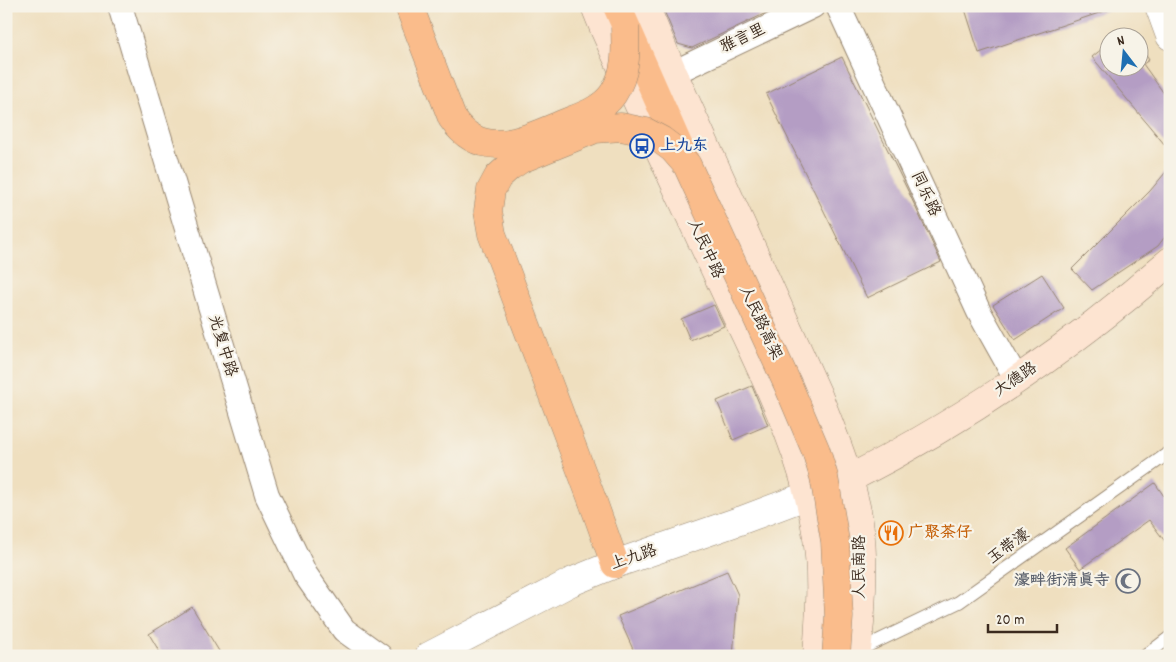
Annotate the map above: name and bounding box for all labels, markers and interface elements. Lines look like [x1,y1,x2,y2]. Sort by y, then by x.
street label: 雅言里 [716,18,770,60]
north arrow [1098,28,1148,78]
text: N [1115,31,1127,52]
bus stop icon: 上九东 [629,133,655,159]
place label: 上九东 [660,135,708,158]
street label: 同乐路 [904,167,946,221]
street label: 人民中路 [681,215,729,283]
street label: 人民路高架 [733,282,787,364]
street label: 光复中路 [202,312,242,380]
street label: 大德路 [990,357,1042,403]
restaurant icon: 广聚茶仔 [878,520,904,546]
place label: 广聚茶仔 [908,522,972,545]
street label: 玉带濠 [983,524,1035,570]
street label: 人民南路 [849,535,872,599]
street label: 上九路 [608,539,660,577]
mosque icon: 濠畔街清真寺 [1115,568,1141,594]
place label: 濠畔街清真寺 [1014,570,1110,593]
scale bar [988,602,1057,634]
text: 20 m [996,610,1024,632]

